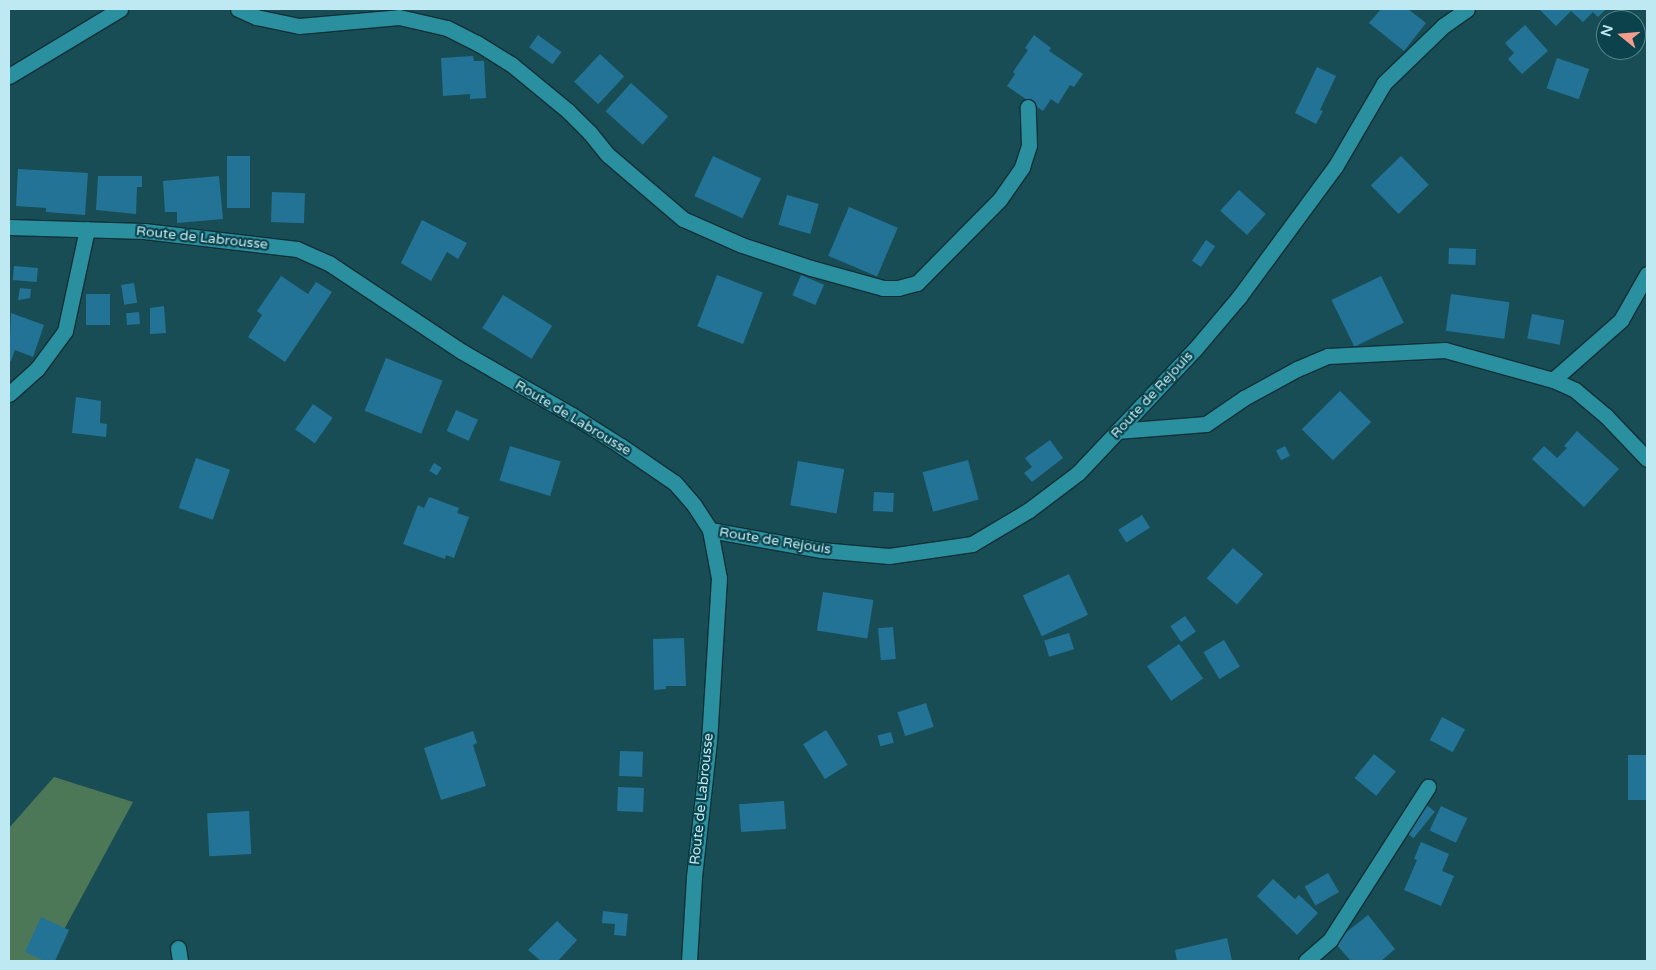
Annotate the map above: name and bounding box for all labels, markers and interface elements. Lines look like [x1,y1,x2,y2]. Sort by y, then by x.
north arrow [1596,10,1646,60]
text: N [1597,23,1617,39]
street label: Route de Labrousse [135,223,269,253]
street label: Route de Rejouis [1107,348,1197,442]
street label: Route de Labrousse [512,377,634,459]
street label: Route de Rejouis [718,524,832,558]
street label: Route de Labrousse [687,732,717,866]

